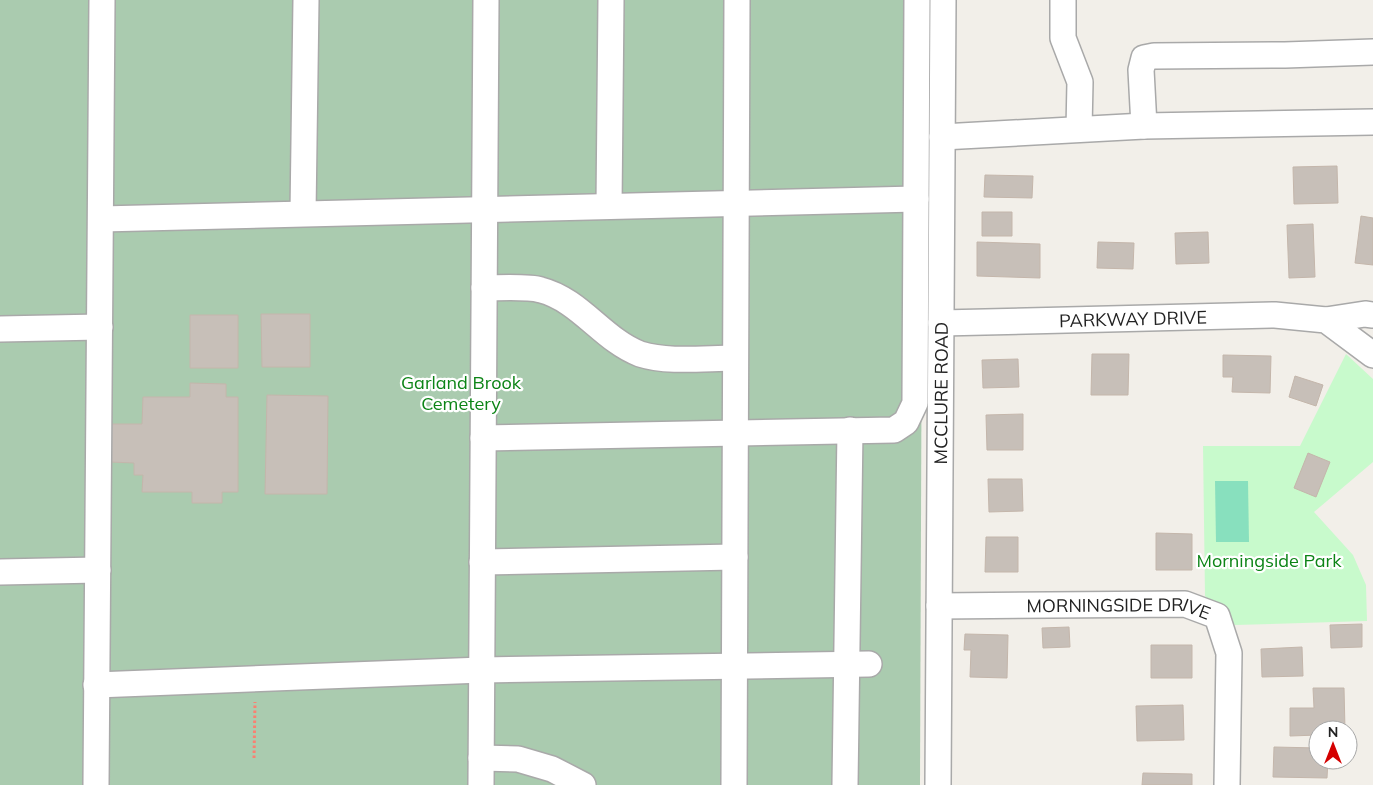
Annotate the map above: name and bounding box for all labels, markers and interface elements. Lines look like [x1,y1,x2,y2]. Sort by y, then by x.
street label: PARKWAY DRIVE [1059,305,1207,332]
street label: MCCLURE ROAD [929,322,952,464]
park label: Garland Brook Cemetery [401,371,522,415]
park label: Morningside Park [1197,549,1342,572]
street label: MORNINGSIDE DRIVE [1026,593,1214,624]
north arrow [1308,720,1358,770]
text: N [1328,723,1338,741]

